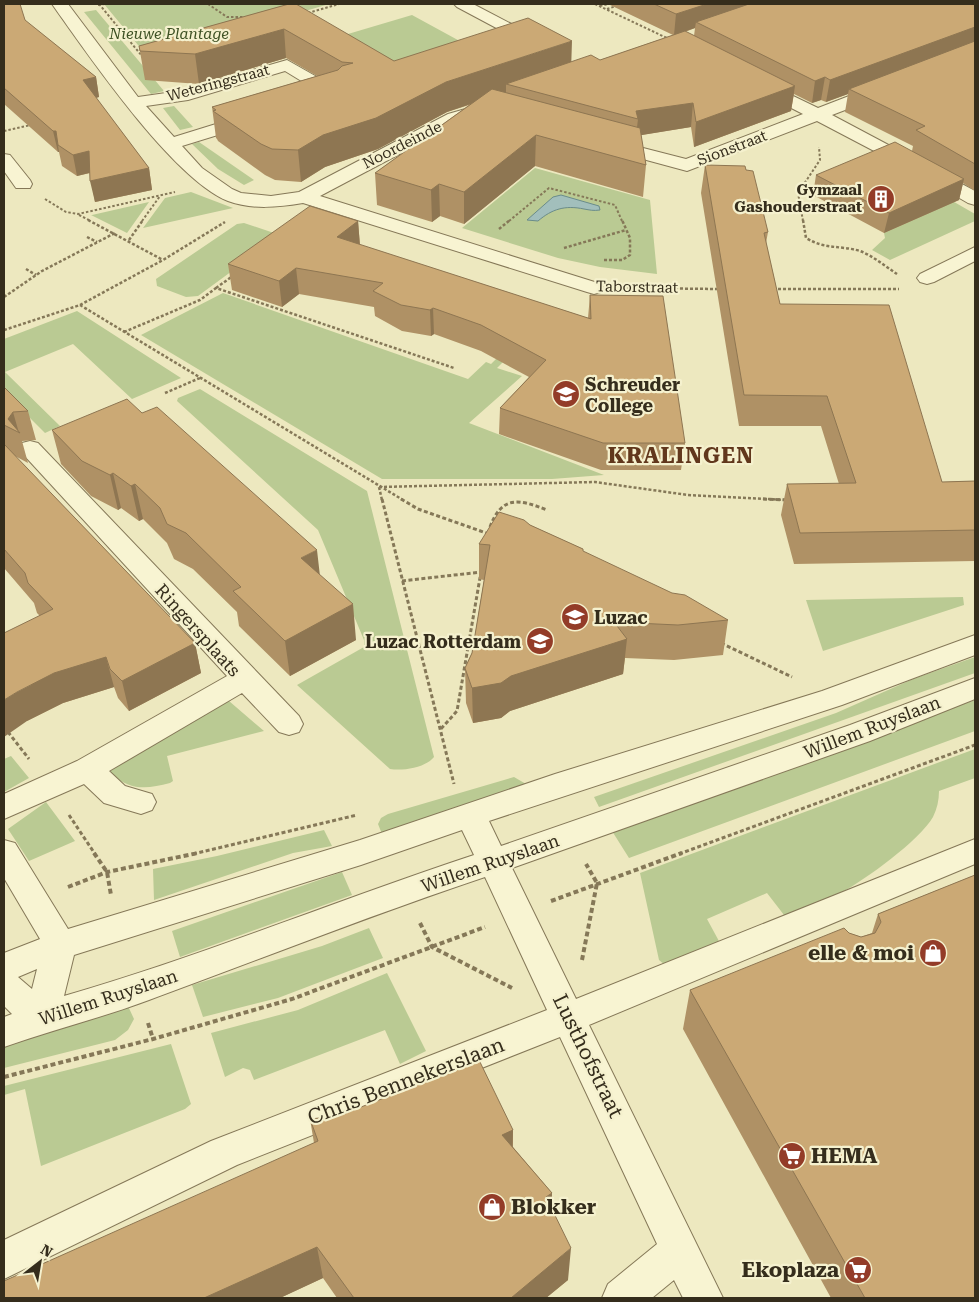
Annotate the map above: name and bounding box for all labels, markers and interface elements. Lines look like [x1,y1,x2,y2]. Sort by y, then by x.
park label: Nieuwe Plantage [108,25,229,43]
street label: Weteringstraat [165,61,272,105]
street label: Noordeinde [359,117,445,173]
street label: Sionstraat [695,126,770,170]
place label: Gymzaal Gashouderstraat [734,181,862,216]
building icon: Gymzaal Gashouderstraat [866,184,896,214]
street label: Taborstraat [596,277,679,297]
place label: Schreuder College [585,374,680,416]
school or university icon: Schreuder College [551,379,581,409]
district label: KRALINGEN [608,443,754,468]
street label: Ringersplaats [151,579,245,681]
school or university icon: Luzac [560,602,590,632]
place label: Luzac [594,607,648,628]
school or university icon: Luzac Rotterdam [525,626,555,656]
place label: Luzac Rotterdam [365,631,522,652]
street label: Willem Ruyslaan [801,691,944,763]
street label: Willem Ruyslaan [418,829,562,897]
shop icon: elle & moi [918,938,948,968]
place label: elle & moi [808,941,914,965]
street label: Willem Ruyslaan [36,965,180,1029]
street label: Lusthofstraat [548,990,628,1122]
street label: Chris Bennekerslaan [304,1032,508,1130]
supermarket icon: HEMA [777,1141,807,1171]
place label: HEMA [811,1144,877,1168]
shop icon: Blokker [477,1192,507,1222]
place label: Blokker [511,1195,597,1219]
north arrow [15,1237,65,1287]
text: N [38,1241,56,1261]
supermarket icon: Ekoplaza [843,1255,873,1285]
place label: Ekoplaza [741,1258,840,1282]

